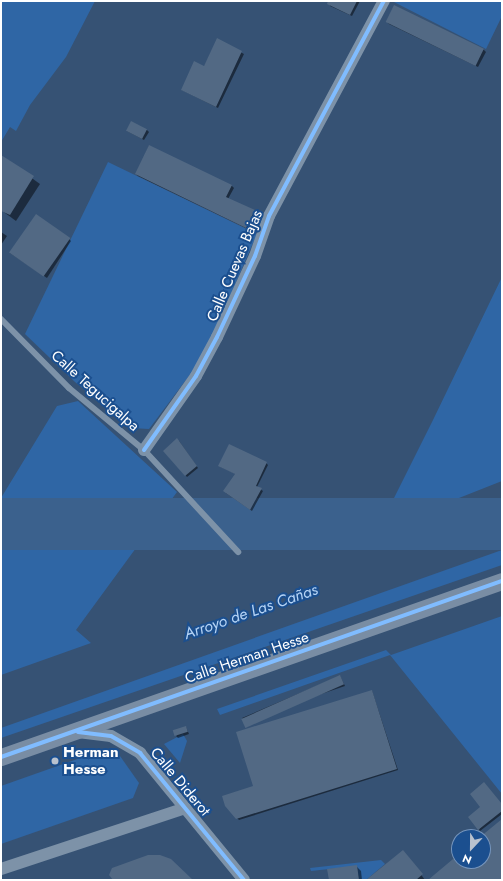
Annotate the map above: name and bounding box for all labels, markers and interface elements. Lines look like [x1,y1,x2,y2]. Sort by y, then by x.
street label: Calle Cuevas Bajas [203,208,267,324]
street label: Calle Tegucigalpa [47,347,143,435]
water label: Arroyo de Las Cañas [182,580,320,644]
street label: Calle Herman Hesse [183,628,311,688]
place label: Herman Hesse [63,743,119,778]
street label: Calle Diderot [146,744,214,820]
marker: Herman Hesse [50,756,60,766]
north arrow [451,829,491,869]
text: N [460,850,474,868]

